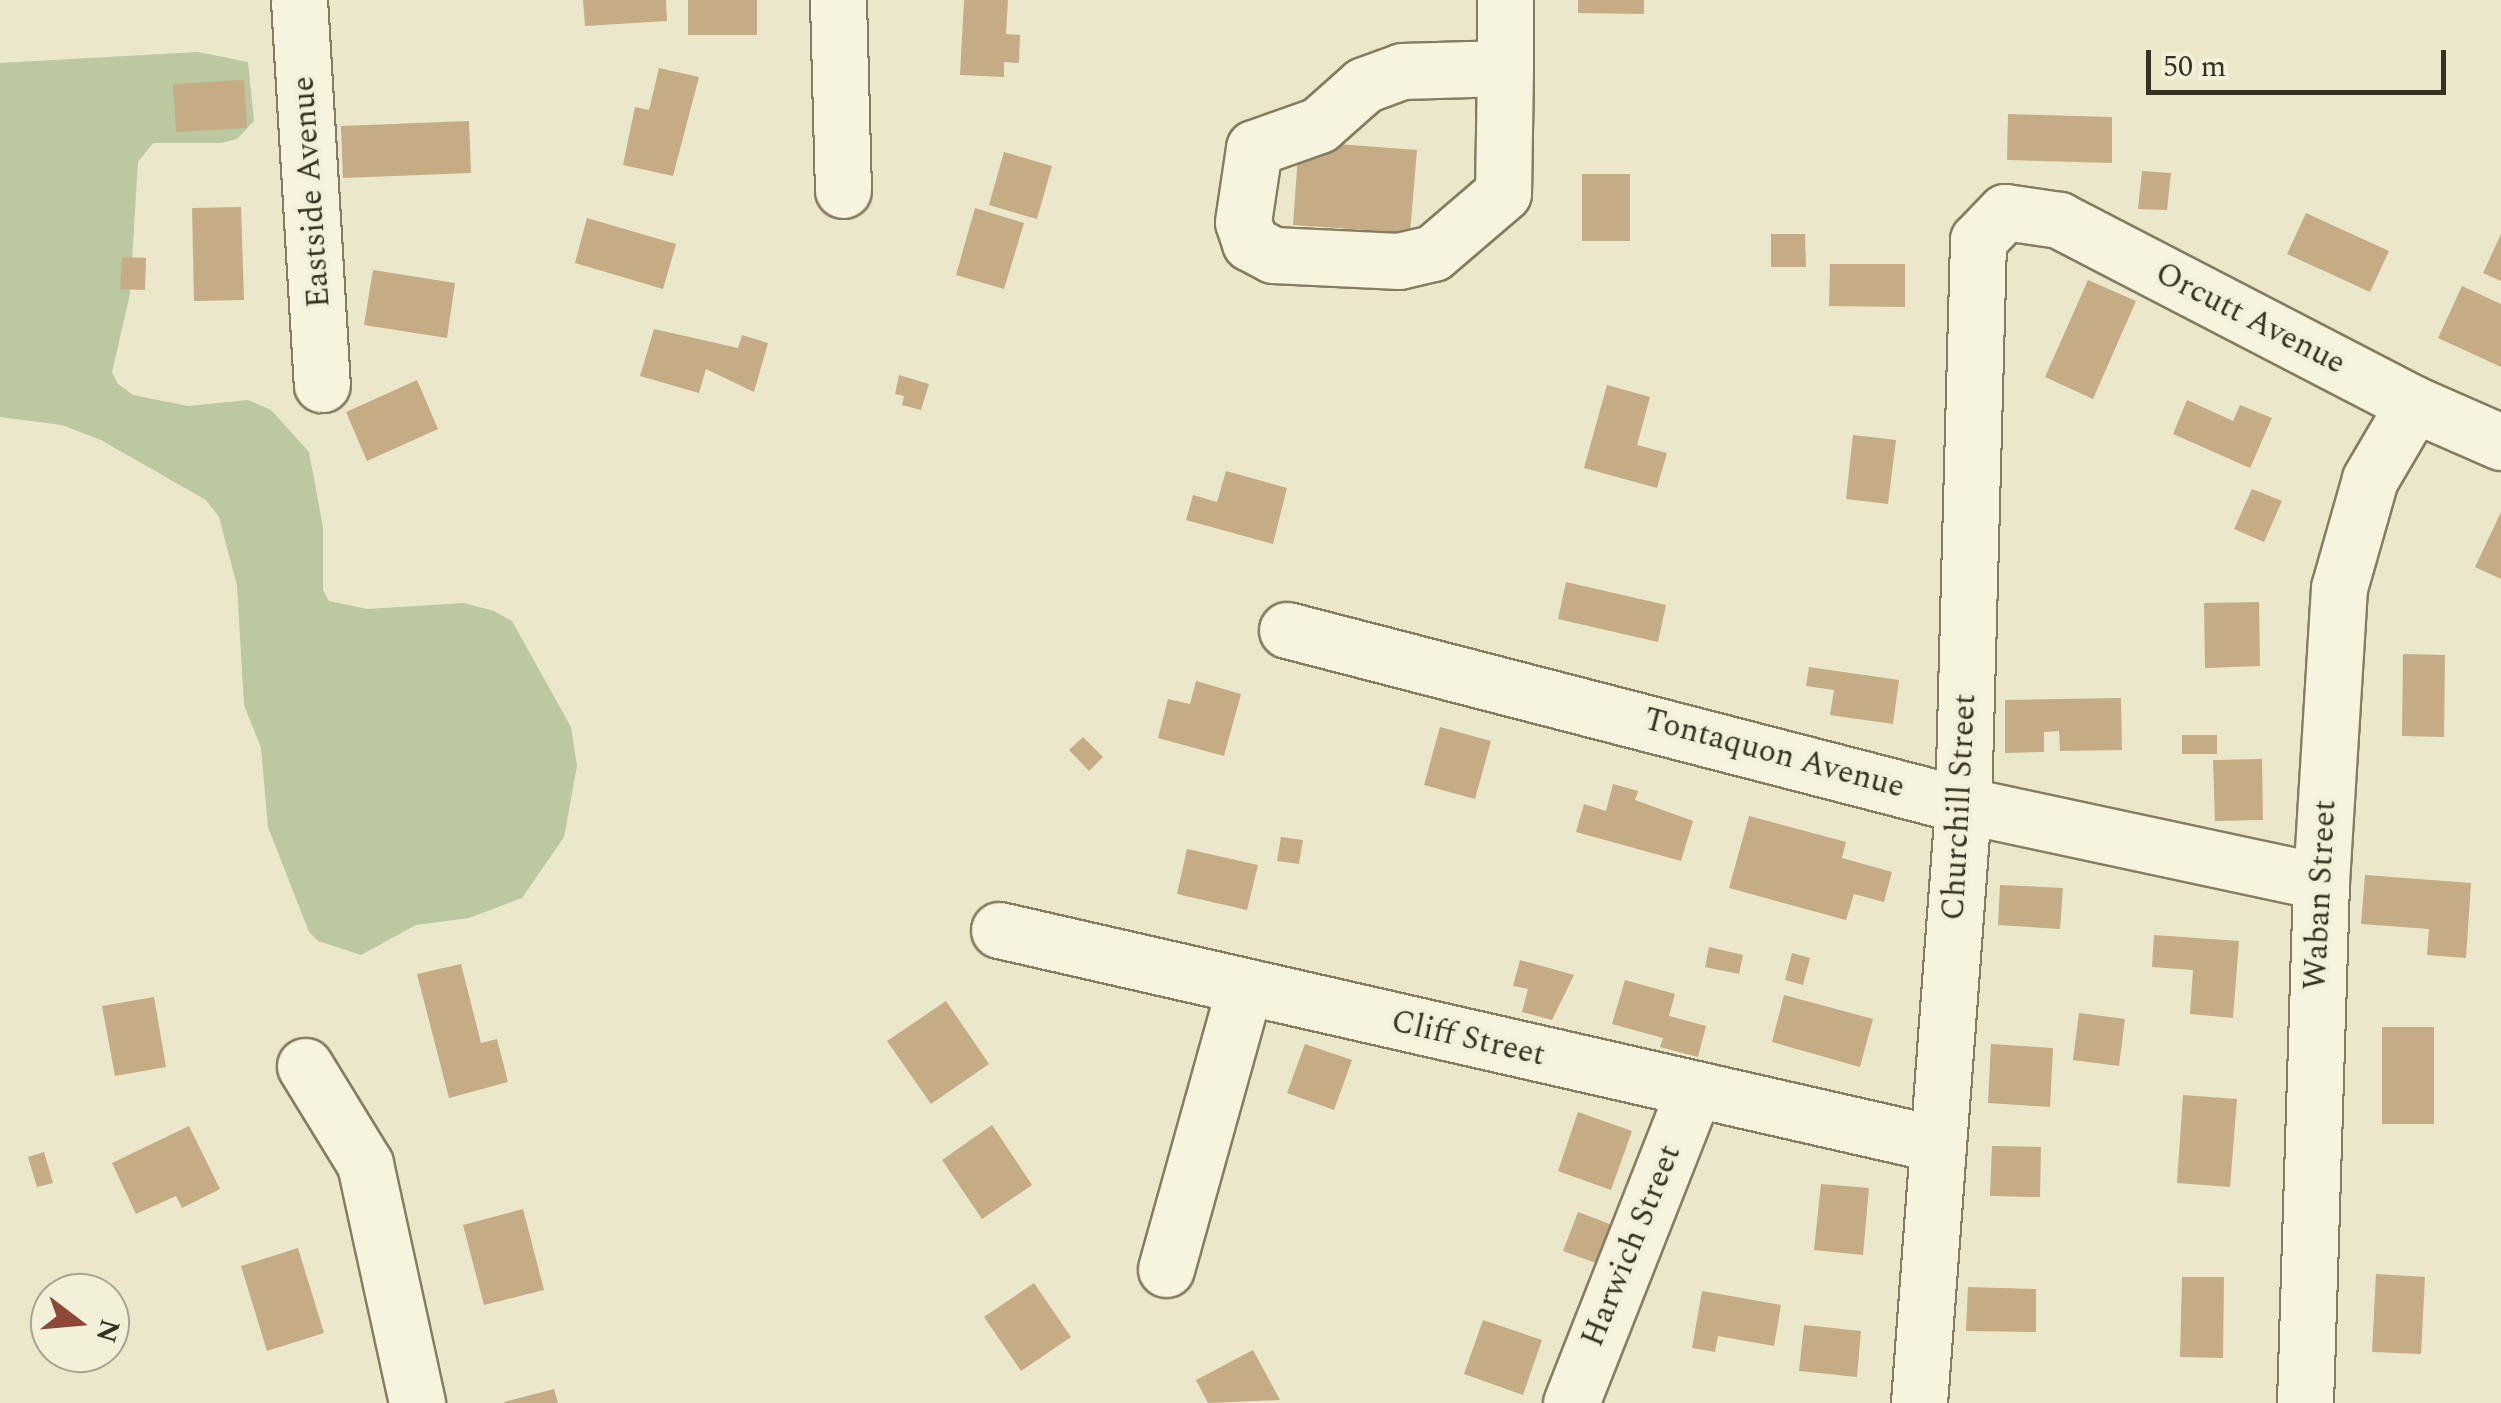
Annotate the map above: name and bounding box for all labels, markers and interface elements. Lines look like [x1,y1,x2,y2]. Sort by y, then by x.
scale bar [2151,30,2451,92]
text: 50 m [2163,44,2226,90]
street label: Eastside Avenue [285,75,339,309]
street label: Orcutt Avenue [2149,255,2351,383]
street label: Churchill Street [1935,693,1985,921]
street label: Tontaquon Avenue [1640,701,1908,807]
street label: Waban Street [2297,799,2345,991]
street label: Cliff Street [1387,1003,1549,1075]
street label: Harwich Street [1574,1139,1690,1353]
north arrow [30,1273,130,1373]
text: N [84,1314,131,1348]

